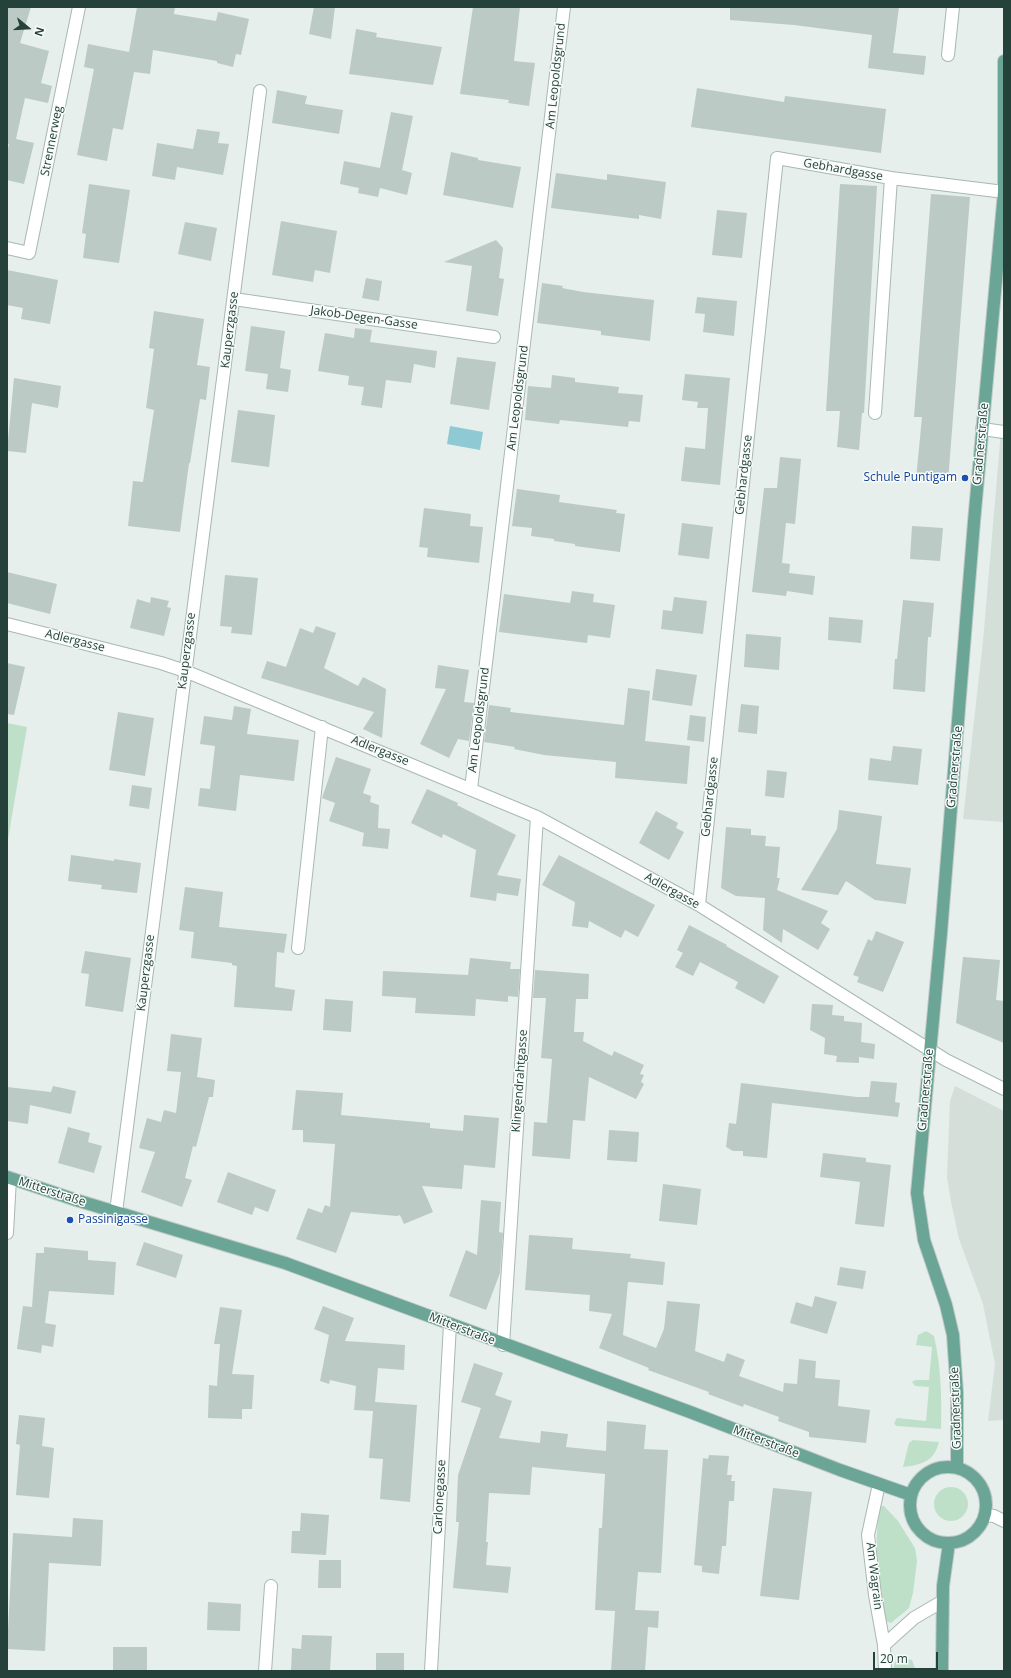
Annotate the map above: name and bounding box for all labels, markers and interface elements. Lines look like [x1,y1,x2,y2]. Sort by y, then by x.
north arrow [8,8,48,48]
street label: Am Leopoldsgrund [543,22,569,130]
text: N [31,25,48,38]
street label: Strennerweg [38,105,66,177]
street label: Gebhardgasse [802,156,884,184]
street label: Kauperzgasse [218,291,242,369]
street label: Jakob-Degen-Gasse [309,303,419,333]
street label: Am Leopoldsgrund [504,344,532,452]
street label: Gradnerstraße [970,402,992,486]
street label: Gebhardgasse [733,434,755,516]
place label: Schule Puntigam [864,471,957,485]
marker: Schule Puntigam [960,473,970,483]
street label: Kauperzgasse [175,612,199,690]
street label: Adlergasse [44,627,106,655]
street label: Am Leopoldsgrund [465,666,493,774]
street label: Gradnerstraße [944,725,966,809]
street label: Adlergasse [349,733,411,769]
street label: Gebhardgasse [699,756,721,838]
street label: Adlergasse [642,870,702,912]
street label: Kauperzgasse [134,934,158,1012]
street label: Klingendrahtgasse [509,1029,531,1133]
street label: Gradnerstraße [915,1048,937,1132]
street label: Mitterstraße [17,1174,87,1210]
place label: Passinigasse [78,1213,148,1227]
marker: Passinigasse [65,1215,75,1225]
street label: Mitterstraße [427,1310,497,1348]
street label: Gradnerstraße [947,1367,965,1449]
street label: Mitterstraße [731,1423,801,1461]
street label: Carlonegasse [431,1459,449,1535]
street label: Am Wagrain [863,1541,885,1611]
scale bar [875,1644,940,1670]
text: 20 m [880,1650,908,1667]

